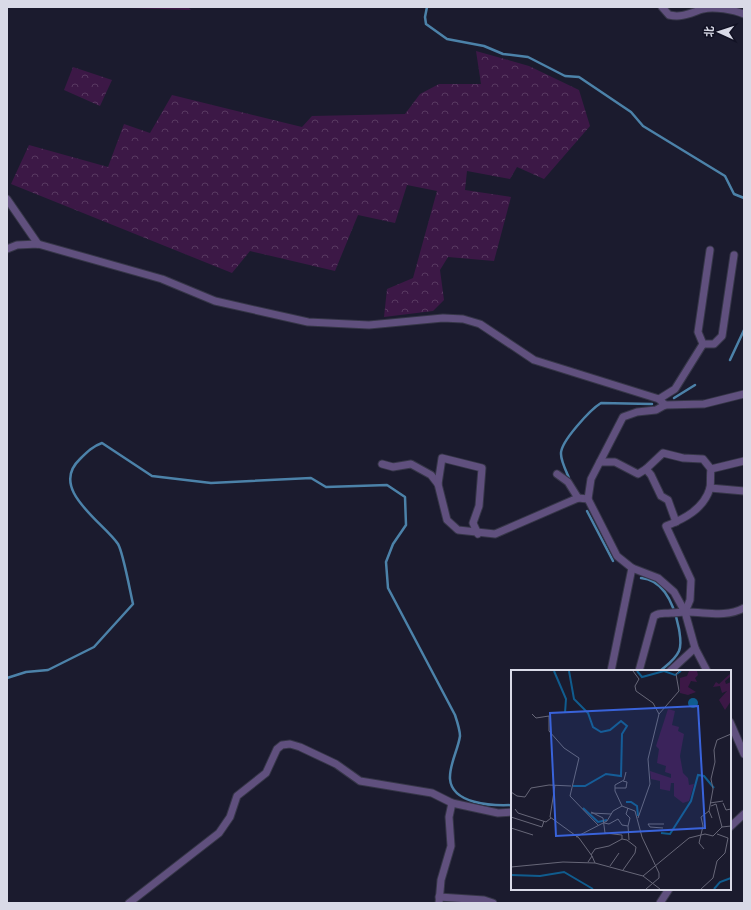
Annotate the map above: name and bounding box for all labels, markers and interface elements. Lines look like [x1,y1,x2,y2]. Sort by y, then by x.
north arrow [699,12,739,52]
text: 北 [702,26,715,37]
inset map [511,670,731,890]

